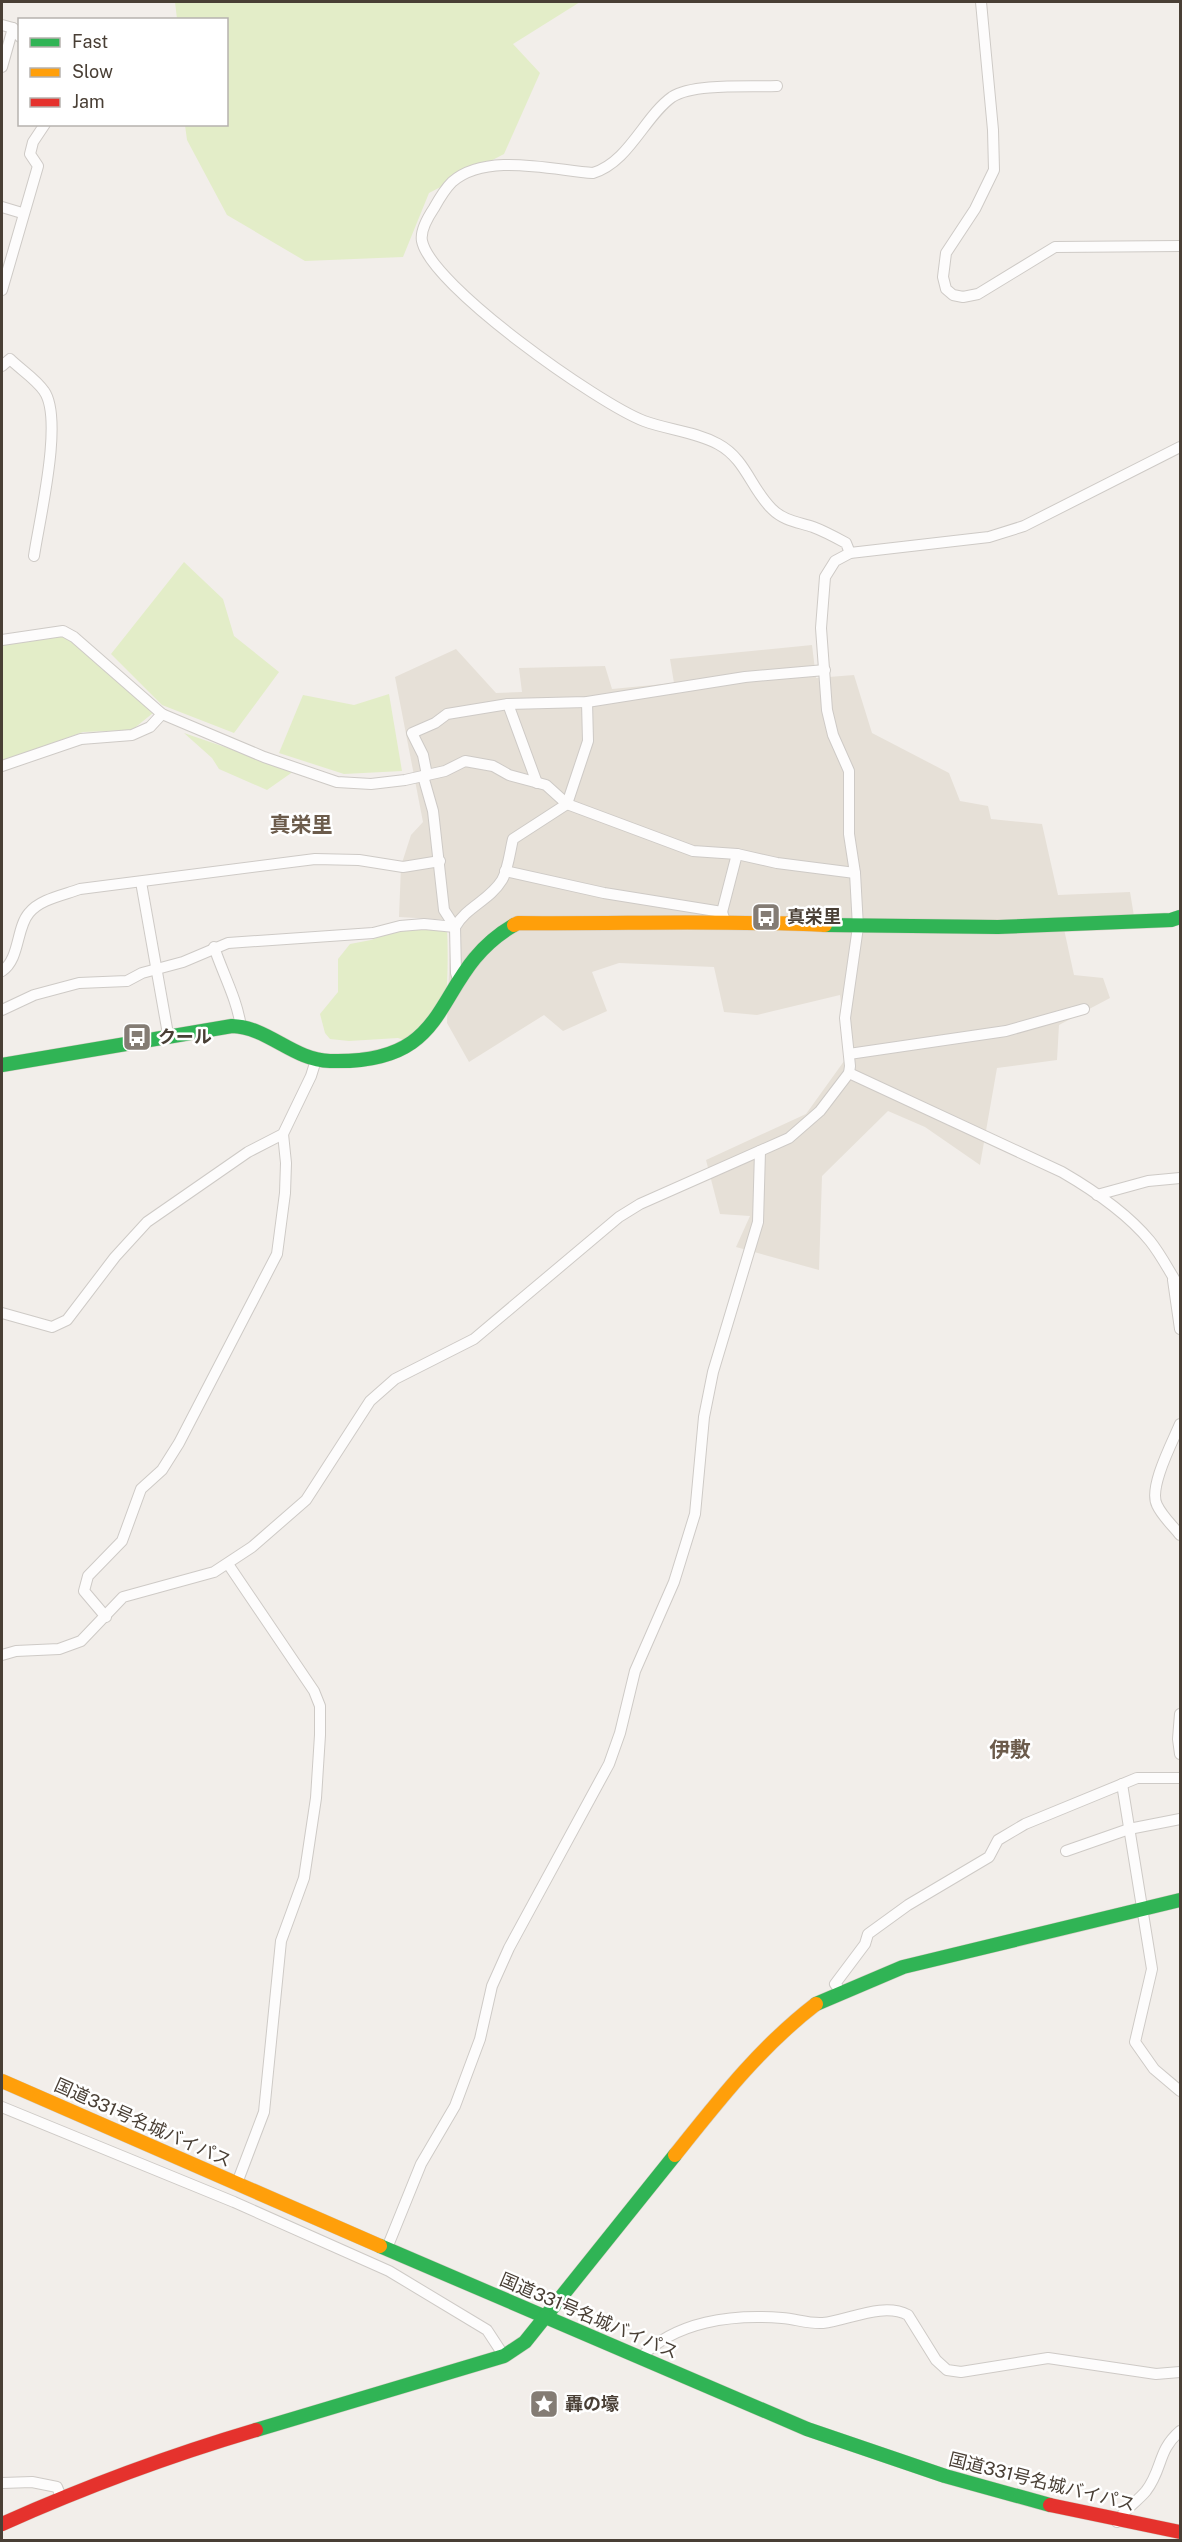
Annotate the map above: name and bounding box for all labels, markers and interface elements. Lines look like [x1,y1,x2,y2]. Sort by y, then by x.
legend [18,18,228,126]
text: Fast [72,31,108,52]
text: Slow [72,61,113,82]
text: Jam [72,91,105,112]
district label: 真栄里 [270,812,333,837]
bus stop icon: 真栄里 [750,901,782,933]
place label: 真栄里 [787,906,841,927]
bus stop icon: クール [121,1021,153,1053]
place label: クール [158,1026,212,1047]
district label: 伊敷 [989,1737,1031,1762]
street label: 国道331号名城バイパス [51,2074,235,2171]
street label: 国道331号名城バイパス [497,2268,681,2363]
place icon: 轟の壕 [528,2388,560,2420]
place label: 轟の壕 [565,2393,619,2414]
street label: 国道331号名城バイパス [947,2448,1138,2515]

